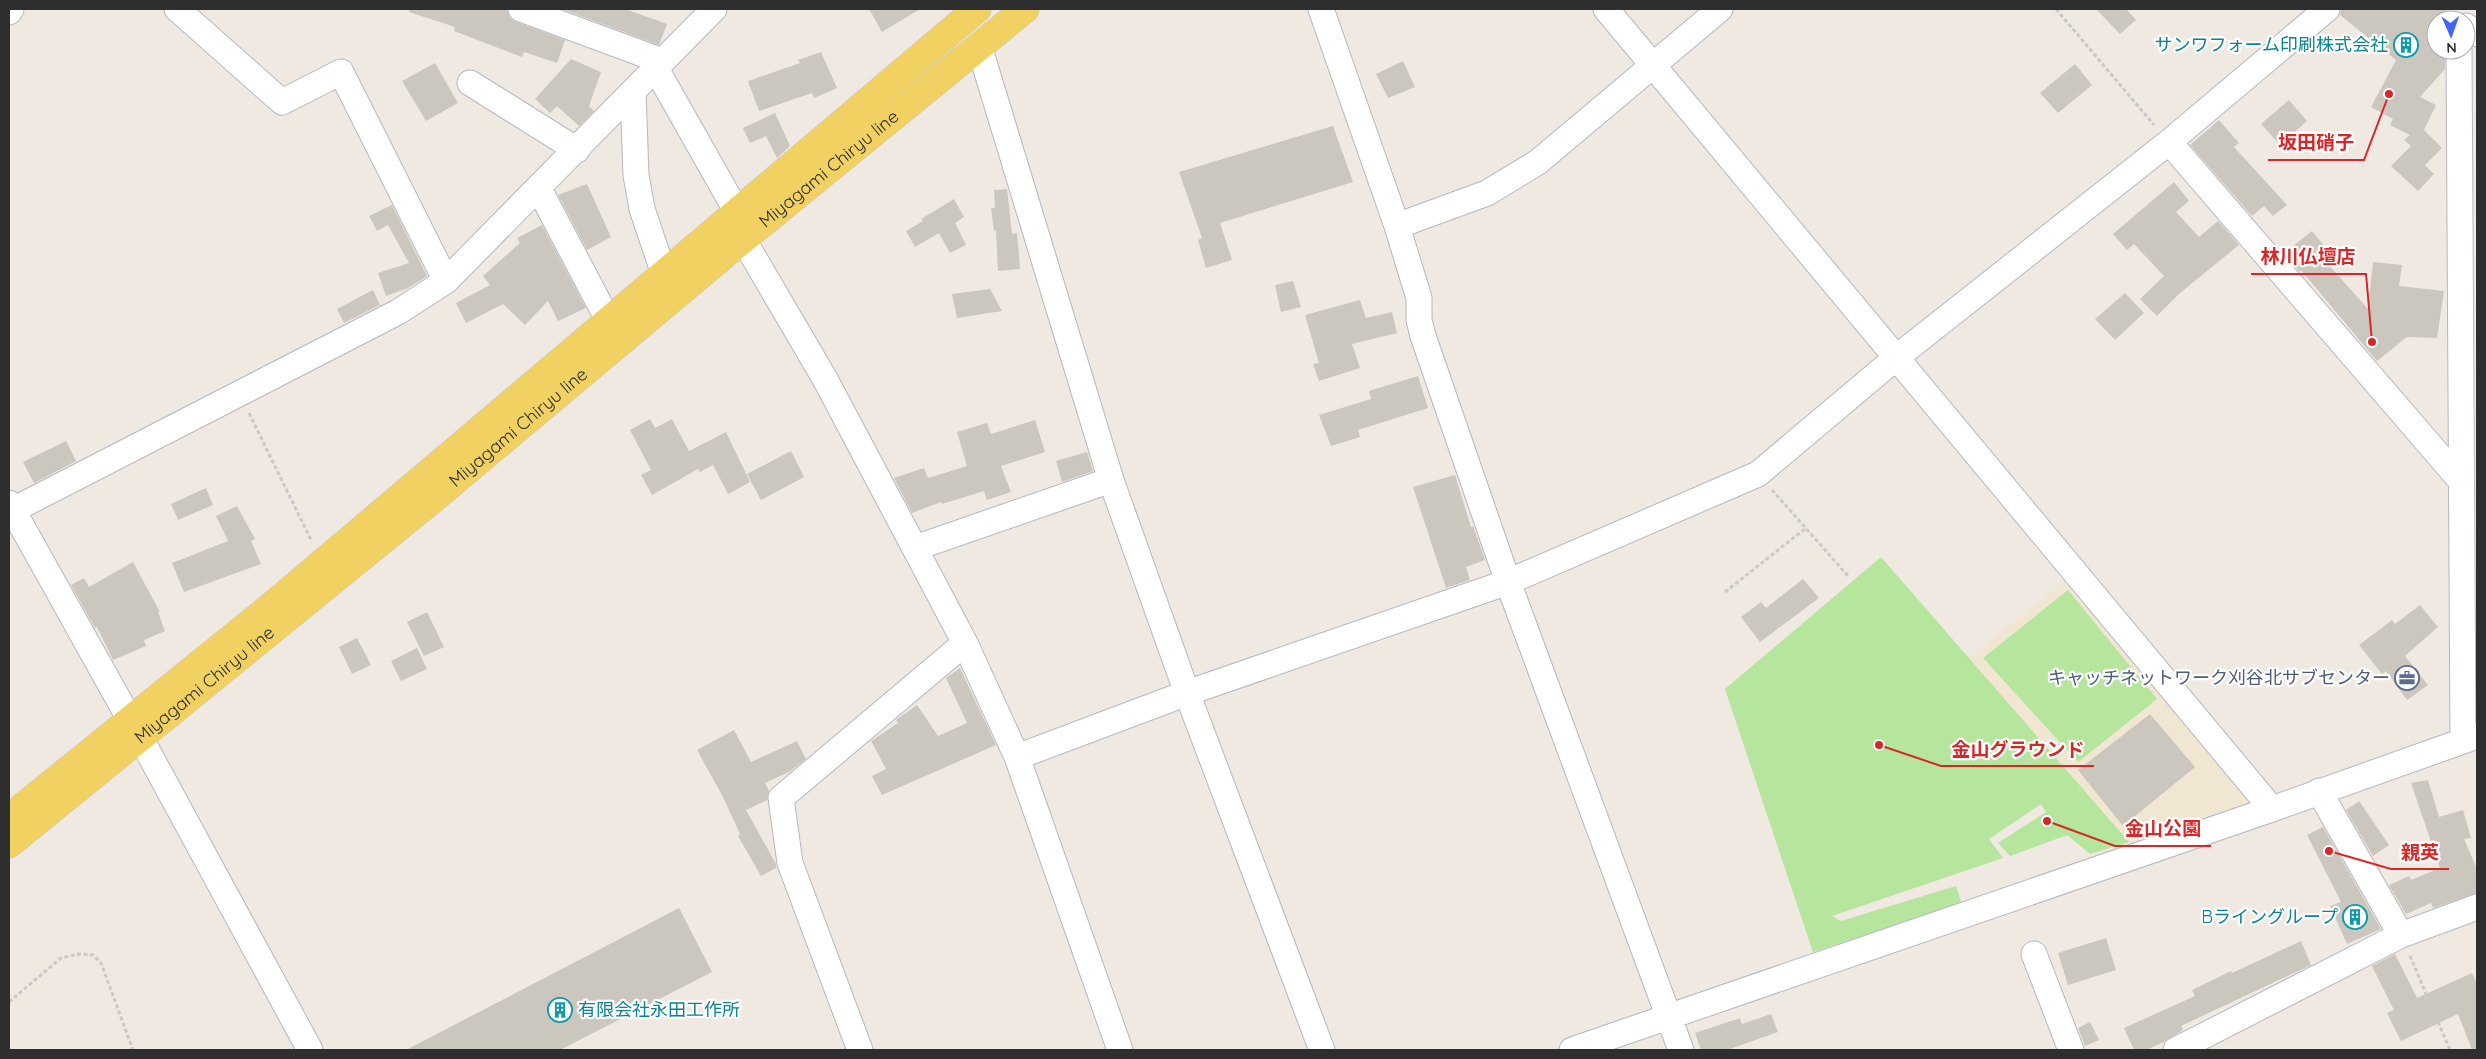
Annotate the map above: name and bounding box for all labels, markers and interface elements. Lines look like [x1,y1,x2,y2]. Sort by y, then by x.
north arrow [2426,10,2476,60]
building icon: サンワフォーム印刷株式会社 [2393,32,2419,58]
place label: サンワフォーム印刷株式会社 [2155,33,2388,56]
text: N [2446,39,2457,57]
street label: Miyagami Chiryu line [754,105,903,232]
callout: 坂田硝子 [2268,126,2364,160]
text: 坂田硝子 [2278,130,2354,154]
callout: 林川仏壇店 [2251,240,2366,274]
text: 林川仏壇店 [2260,244,2356,268]
street label: Miyagami Chiryu line [444,362,592,492]
street label: Miyagami Chiryu line [129,621,279,748]
office icon: キャッチネットワーク刈谷北サブセンター [2394,665,2420,691]
place label: キャッチネットワーク刈谷北サブセンター [2048,666,2390,689]
callout: 金山グラウンド [1941,732,2094,766]
text: 金山グラウンド [1951,737,2085,761]
callout: 金山公園 [2115,812,2211,846]
text: 金山公園 [2125,816,2201,840]
callout: 親英 [2391,835,2449,869]
text: 親英 [2401,840,2439,864]
building icon: Bライングループ [2342,904,2368,930]
place label: Bライングループ [2201,905,2338,928]
building icon: 有限会社永田工作所 [547,997,573,1023]
place label: 有限会社永田工作所 [578,998,740,1021]

